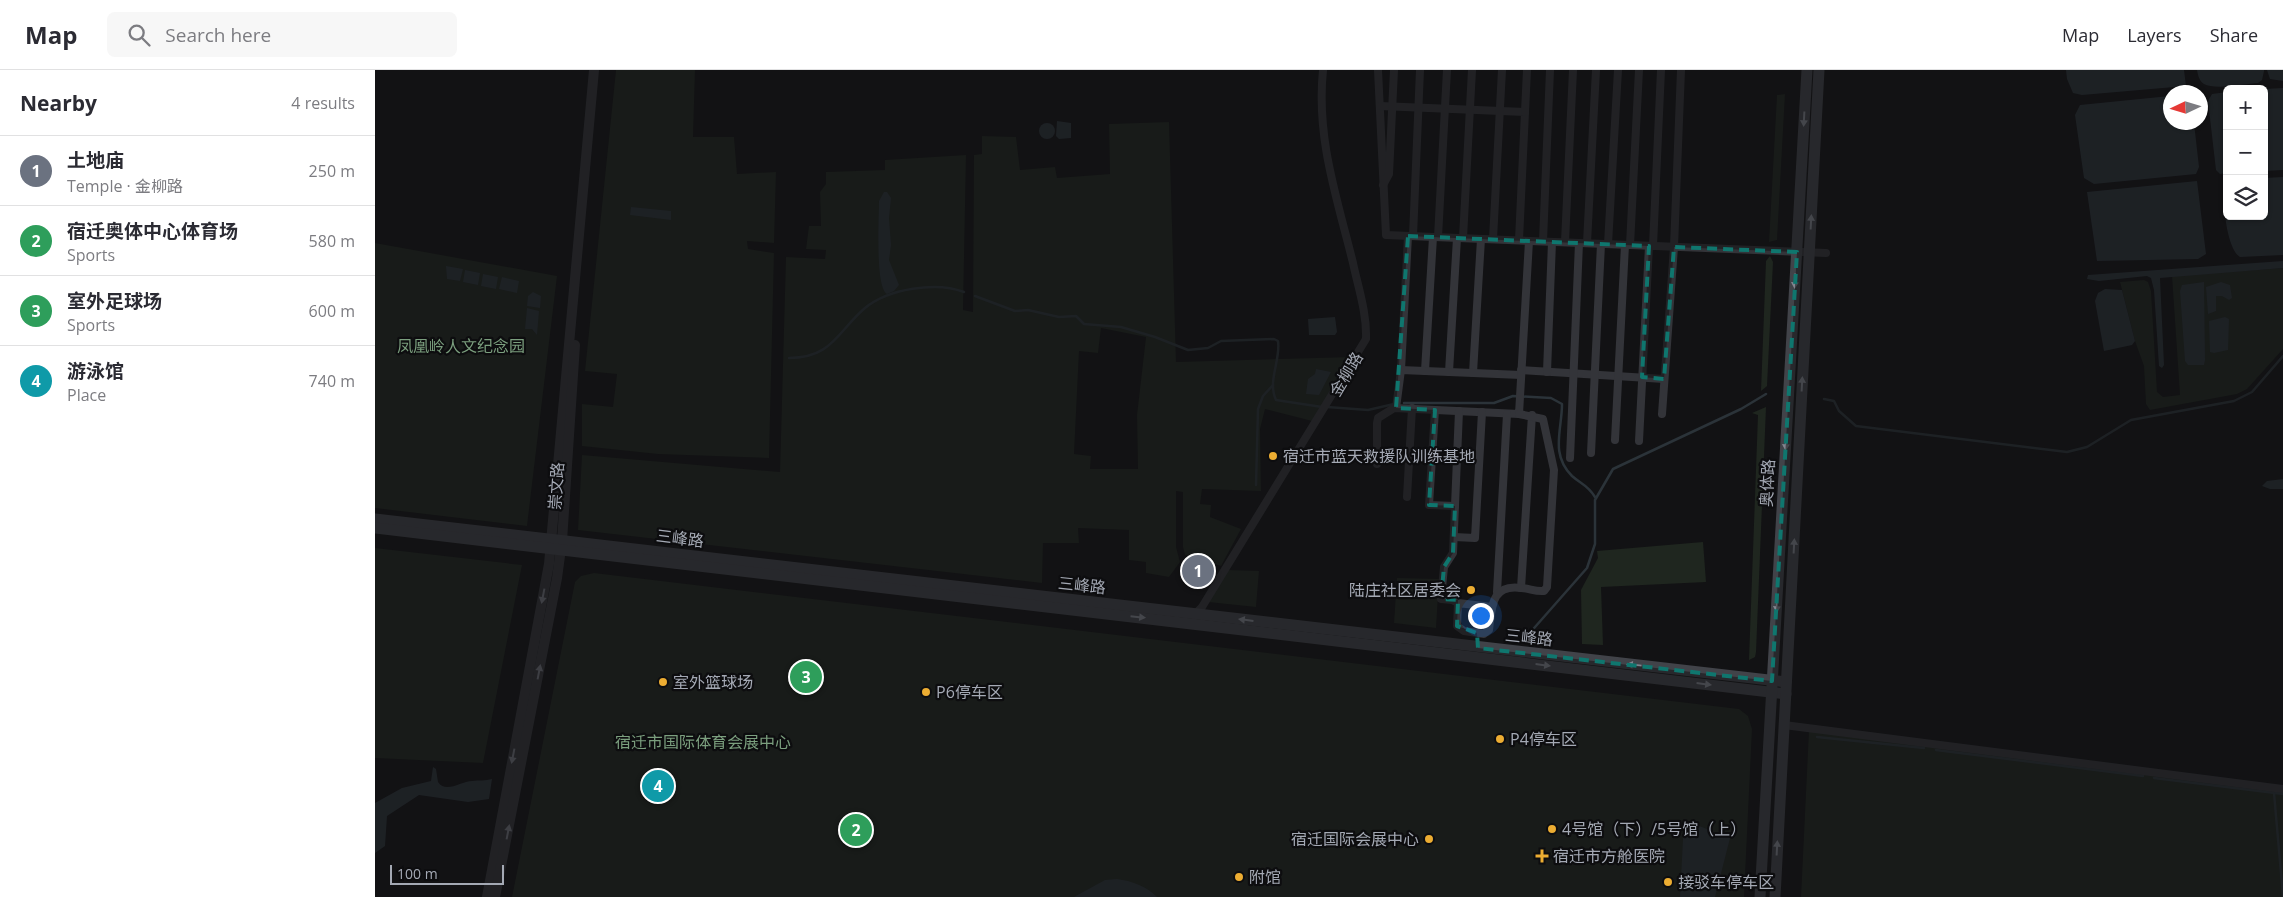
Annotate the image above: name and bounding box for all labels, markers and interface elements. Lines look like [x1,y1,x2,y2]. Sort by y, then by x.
search box [107,12,457,57]
text: Map [25,18,77,51]
icon: search [125,21,153,49]
text: Search here [165,22,271,48]
text: Map [2062,23,2099,47]
text: Layers [2127,23,2182,47]
text: Share [2210,23,2258,47]
north arrow [2163,85,2208,130]
map controls [2223,85,2268,220]
button: + [2223,85,2268,130]
text: Nearby [20,89,97,117]
text: 4 results [291,92,355,114]
one-way arrow [1800,111,1808,127]
button: − [2223,130,2268,175]
text: 土地庙 [67,147,124,173]
text: 1 [31,160,41,182]
text: 250 m [309,160,355,182]
text: Temple · 金柳路 [67,175,183,197]
button: layers [2223,175,2268,220]
one-way arrow [1807,213,1815,229]
text: 宿迁奥体中心体育场 [67,218,238,244]
text: 2 [31,230,41,252]
text: 580 m [309,230,355,252]
text: Sports [67,244,115,266]
one-way arrow [1791,273,1799,289]
text: 室外足球场 [67,288,162,314]
text: 3 [31,300,41,322]
text: 600 m [309,300,355,322]
text: Sports [67,314,115,336]
park label: 凤凰岭人文纪念园 [397,335,525,357]
street label: 金柳路 [1324,348,1368,400]
text: 游泳馆 [67,358,124,384]
text: 4 [31,370,41,392]
text: 740 m [309,370,355,392]
one-way arrow [1799,376,1807,392]
text: Place [67,384,106,406]
one-way arrow [1781,435,1789,451]
place label: 宿迁市蓝天救援队训练基地 [1283,445,1475,467]
marker: 宿迁市蓝天救援队训练基地 [1267,450,1279,462]
street label: 奥体路 [1755,458,1779,508]
street label: 崇文路 [543,461,569,511]
street label: 三峰路 [655,524,705,552]
one-way arrow [1790,538,1798,554]
pin: 1 [1182,552,1214,590]
street label: 三峰路 [1057,572,1107,598]
place label: 陆庄社区居委会 [1349,579,1461,601]
marker: 陆庄社区居委会 [1465,584,1477,596]
one-way arrow [539,589,547,605]
one-way arrow [1772,598,1780,614]
your location [1468,603,1494,629]
one-way arrow [1130,613,1146,621]
one-way arrow [1238,616,1254,624]
street label: 三峰路 [1504,624,1554,650]
pin: 3 [790,658,822,696]
one-way arrow [1535,661,1551,669]
one-way arrow [1625,661,1641,669]
one-way arrow [535,664,543,680]
place label: 室外篮球场 [673,671,753,693]
marker: 室外篮球场 [657,676,669,688]
one-way arrow [1696,680,1712,688]
place label: P6停车区 [936,681,1003,703]
marker: P6停车区 [920,686,932,698]
place label: P4停车区 [1510,728,1577,750]
park label: 宿迁市国际体育会展中心 [615,731,791,753]
marker: P4停车区 [1494,733,1506,745]
one-way arrow [509,748,517,764]
pin: 4 [642,767,674,805]
pin: 2 [840,811,872,849]
place label: 4号馆（下）/5号馆（上） [1562,818,1746,840]
marker: 4号馆（下）/5号馆（上） [1546,823,1558,835]
one-way arrow [504,824,512,840]
place label: 宿迁国际会展中心 [1291,828,1419,850]
marker: 宿迁国际会展中心 [1423,833,1435,845]
one-way arrow [1774,840,1782,856]
place label: 宿迁市方舱医院 [1553,845,1665,867]
marker: 宿迁市方舱医院 [1535,849,1549,863]
scale bar [390,862,504,885]
text: 100 m [397,864,438,883]
place label: 附馆 [1249,866,1281,888]
marker: 附馆 [1233,871,1245,883]
place label: 接驳车停车区 [1678,871,1774,893]
marker: 接驳车停车区 [1662,876,1674,888]

